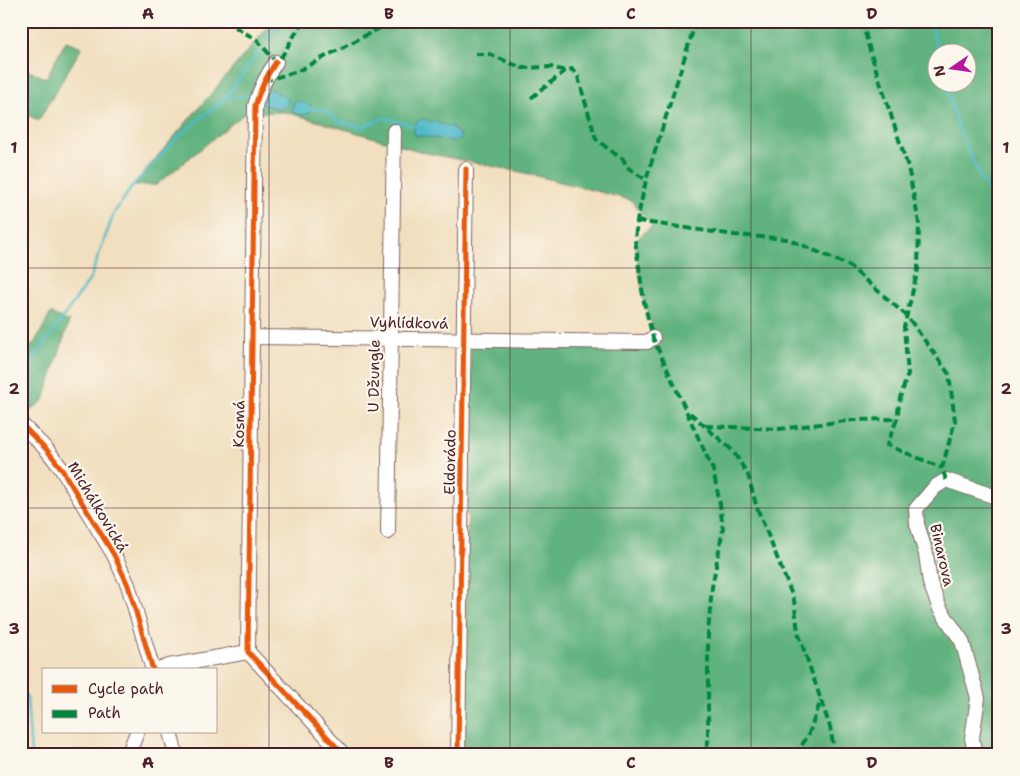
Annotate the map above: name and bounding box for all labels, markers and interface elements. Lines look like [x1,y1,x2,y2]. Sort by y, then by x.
text: A [142,3,154,24]
text: B [384,3,394,24]
text: C [626,3,636,24]
text: D [866,3,878,24]
north arrow [928,42,978,92]
text: N [929,63,949,78]
text: 1 [10,137,18,158]
text: 1 [1002,137,1010,158]
street label: Vyhlídková [369,312,449,334]
street label: U Džungle [363,339,385,413]
text: 2 [8,378,20,399]
text: 2 [1000,378,1012,399]
street label: Kosmá [229,400,249,448]
street label: Eldorádo [439,429,461,495]
street label: Michálkovická [63,458,133,557]
street label: Binarova [925,522,959,589]
text: 3 [8,618,20,639]
text: 3 [1000,618,1012,639]
legend [42,668,218,734]
text: Cycle path [88,679,164,699]
text: Path [88,703,121,723]
text: A [142,752,154,773]
text: B [384,752,394,773]
text: C [626,752,636,773]
text: D [866,752,878,773]

